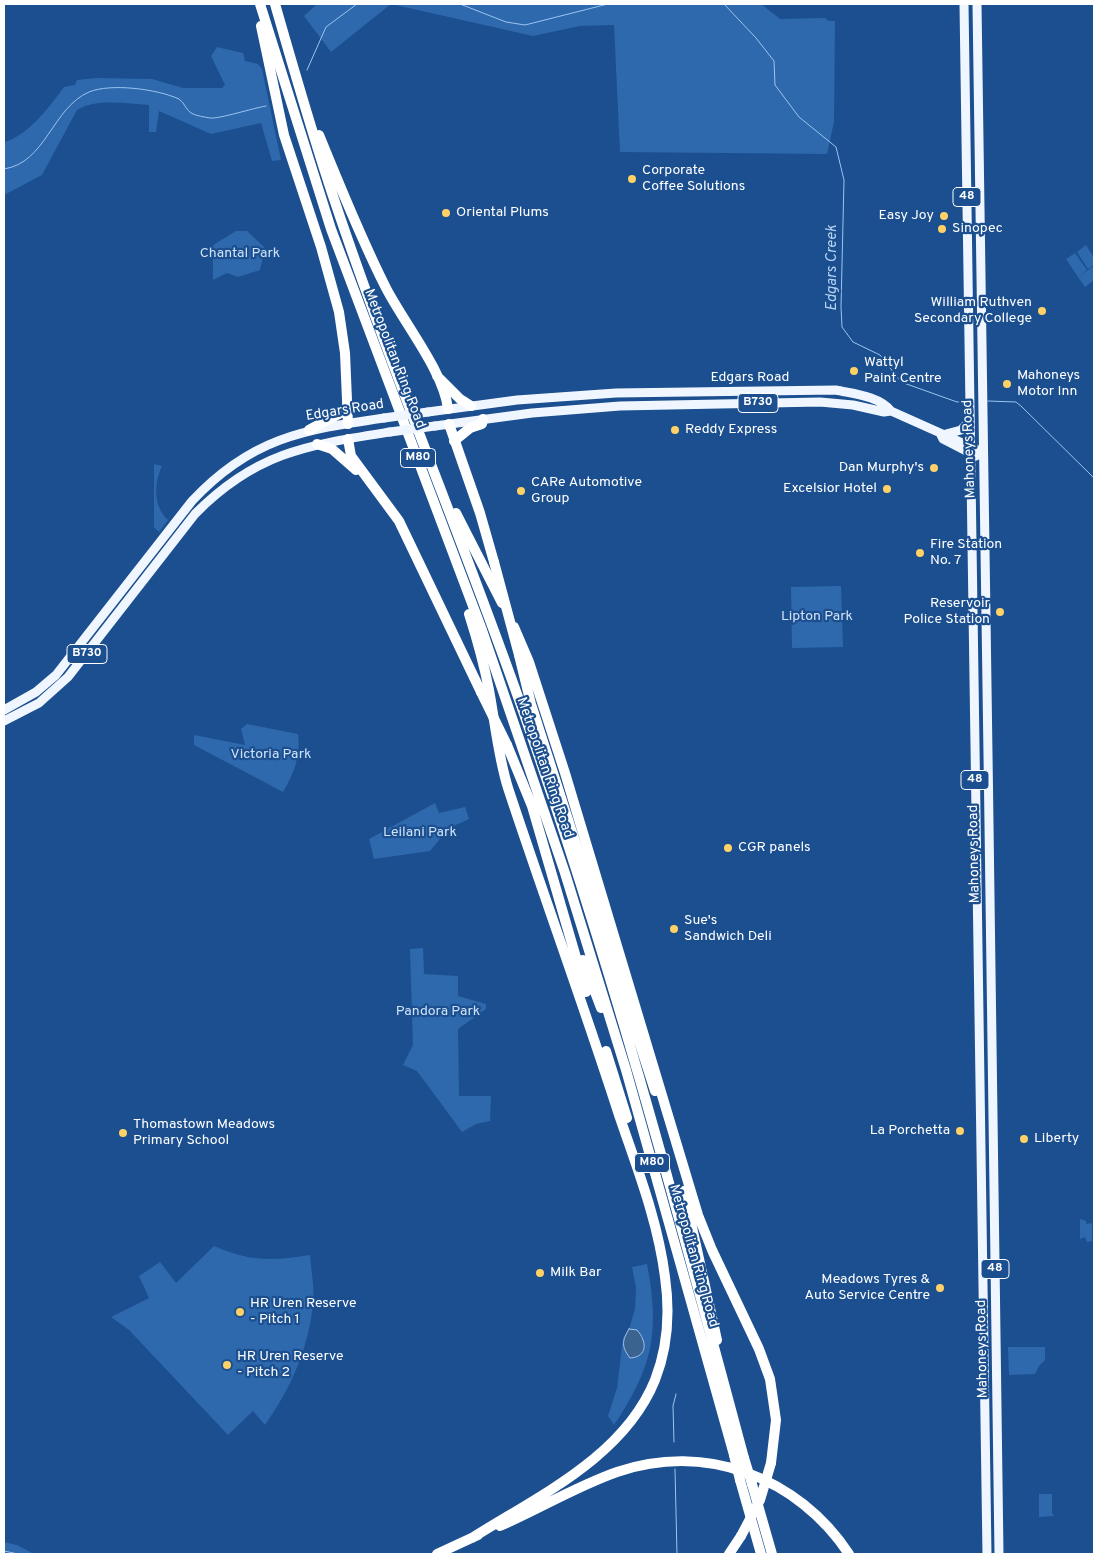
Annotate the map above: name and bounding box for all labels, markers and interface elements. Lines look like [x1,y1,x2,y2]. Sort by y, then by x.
place label: Corporate Coffee Solutions [642,163,745,196]
marker: Corporate Coffee Solutions [626,173,638,185]
road number: 48 [953,188,981,206]
place label: Oriental Plums [456,205,549,221]
marker: Oriental Plums [440,207,452,219]
place label: Easy Joy [879,208,934,224]
marker: Easy Joy [938,210,950,222]
place label: Sinopec [952,221,1003,237]
marker: Sinopec [936,223,948,235]
water label: Edgars Creek [824,225,842,311]
park label: Chantal Park [200,246,280,262]
street label: Metropolitan Ring Road [360,287,428,431]
place label: William Ruthven Secondary College [914,295,1032,328]
marker: William Ruthven Secondary College [1036,305,1048,317]
place label: Wattyl Paint Centre [864,355,942,388]
marker: Wattyl Paint Centre [848,365,860,377]
place label: Mahoneys Motor Inn [1017,368,1080,401]
street label: Edgars Road [711,370,789,386]
marker: Mahoneys Motor Inn [1001,378,1013,390]
road number: B730 [738,393,778,412]
street label: Edgars Road [305,397,385,425]
street label: Mahoneys Road [960,399,980,499]
place label: Reddy Express [685,422,777,438]
marker: Reddy Express [669,424,681,436]
road number: M80 [400,448,436,468]
place label: Dan Murphy's [839,460,924,476]
marker: Dan Murphy's [928,462,940,474]
place label: CARe Automotive Group [531,475,642,508]
place label: Excelsior Hotel [783,481,877,497]
marker: Excelsior Hotel [881,483,893,495]
marker: CARe Automotive Group [515,485,527,497]
place label: Fire Station No. 7 [930,537,1002,570]
marker: Fire Station No. 7 [914,547,926,559]
place label: Reservoir Police Station [903,596,990,628]
marker: Reservoir Police Station [994,606,1006,618]
park label: Lipton Park [781,609,853,625]
road number: B730 [67,644,107,664]
street label: Metropolitan Ring Road [512,695,576,841]
park label: Victoria Park [231,747,311,763]
road number: 48 [961,770,989,790]
street label: Mahoneys Road [966,804,984,904]
park label: Leilani Park [383,825,457,841]
place label: CGR panels [738,840,811,856]
marker: CGR panels [722,842,734,854]
place label: Sue's Sandwich Deli [684,913,772,946]
marker: Sue's Sandwich Deli [668,923,680,935]
park label: Pandora Park [396,1004,480,1020]
place label: Thomastown Meadows Primary School [133,1117,275,1150]
place label: La Porchetta [870,1123,950,1139]
marker: La Porchetta [954,1125,966,1137]
marker: Thomastown Meadows Primary School [117,1127,129,1139]
place label: Liberty [1034,1131,1079,1147]
marker: Liberty [1018,1133,1030,1145]
road number: M80 [634,1154,670,1172]
street label: Metropolitan Ring Road [665,1183,721,1329]
road number: 48 [981,1260,1009,1278]
place label: Milk Bar [550,1265,602,1281]
marker: Milk Bar [534,1267,546,1279]
place label: Meadows Tyres & Auto Service Centre [805,1272,930,1304]
marker: Meadows Tyres & Auto Service Centre [934,1282,946,1294]
place label: HR Uren Reserve - Pitch 1 [250,1296,357,1328]
street label: Mahoneys Road [974,1299,992,1399]
marker: HR Uren Reserve - Pitch 1 [234,1306,246,1318]
place label: HR Uren Reserve - Pitch 2 [237,1349,344,1381]
marker: HR Uren Reserve - Pitch 2 [221,1359,233,1371]

